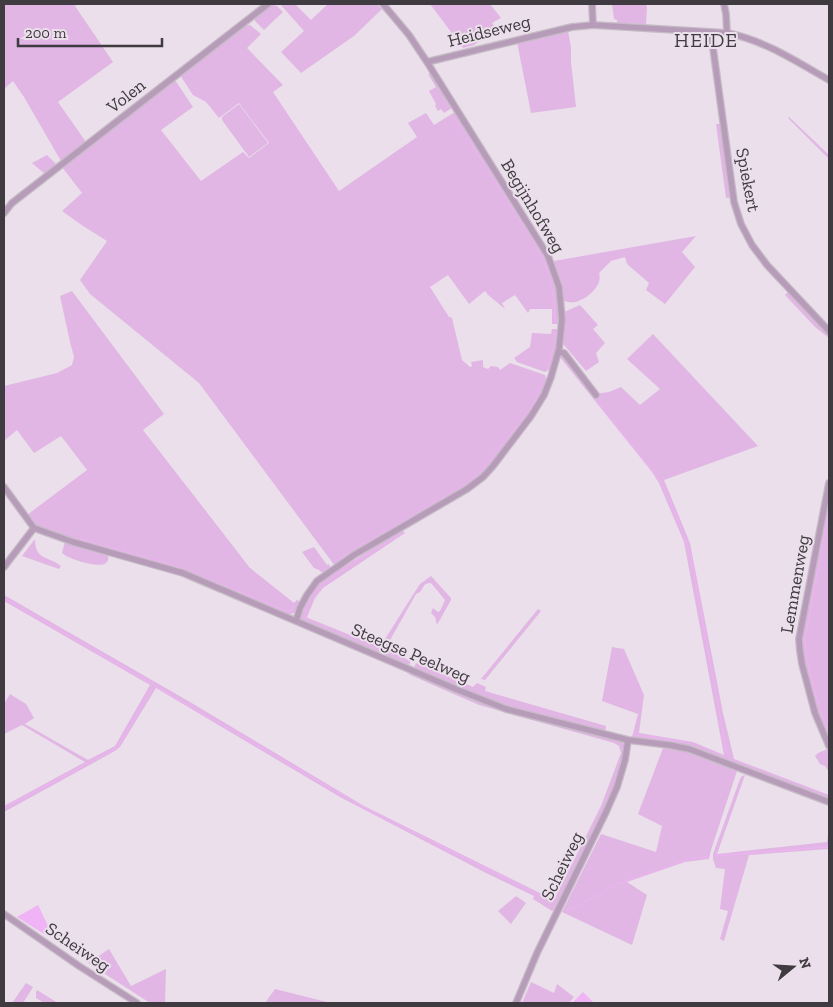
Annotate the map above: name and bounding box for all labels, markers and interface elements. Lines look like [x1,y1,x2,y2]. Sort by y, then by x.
street label: Heidseweg [445,10,533,52]
scale bar [18,15,161,47]
text: 200 m [25,24,66,42]
district label: HEIDE [674,28,738,52]
street label: Volen [101,74,150,119]
street label: Spiekert [731,146,765,214]
street label: Begijnhofweg [496,155,570,257]
street label: Lemmenweg [776,533,815,635]
street label: Steegse Peelweg [348,618,474,688]
street label: Scheiweg [536,828,588,904]
street label: Scheiweg [41,917,115,977]
north arrow [768,942,818,992]
text: N [795,955,815,971]

